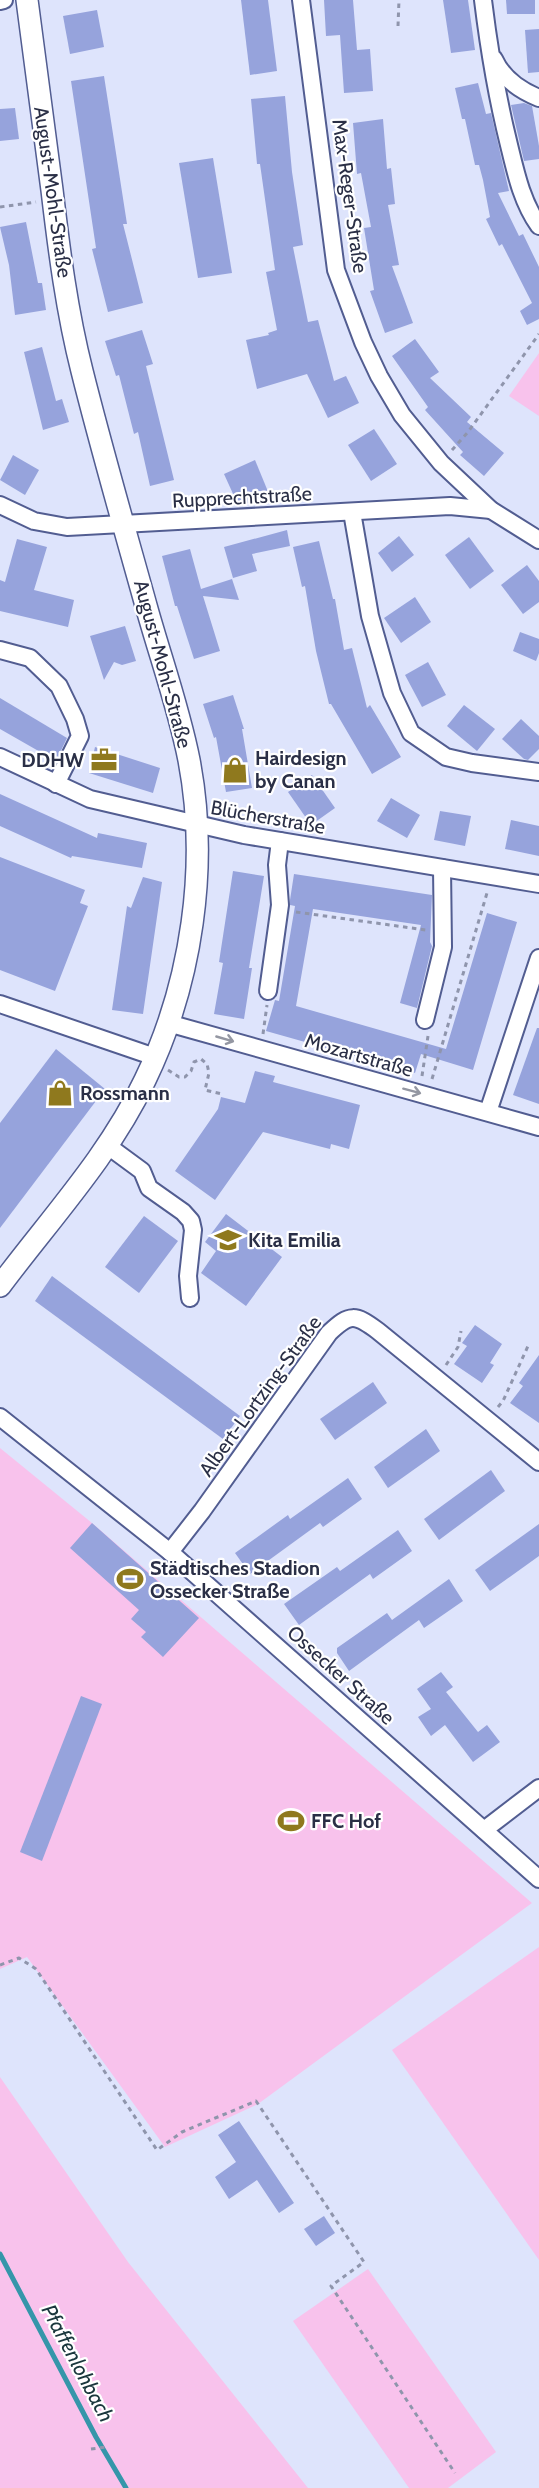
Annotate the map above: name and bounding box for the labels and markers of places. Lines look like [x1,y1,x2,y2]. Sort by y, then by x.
office icon: DDHW [89,745,119,775]
place label: Hairdesign by Canan [255,746,347,793]
place label: DDHW [21,748,85,772]
shop icon: Hairdesign by Canan [220,755,250,785]
shop icon: Rossmann [45,1078,75,1108]
place label: Rossmann [80,1081,170,1105]
school or university icon: Kita Emilia [213,1225,243,1255]
place label: Kita Emilia [248,1228,341,1252]
place label: Städtisches Stadion Ossecker Straße [150,1556,320,1603]
sports icon: Städtisches Stadion Ossecker Straße [115,1564,145,1594]
sports icon: FFC Hof [276,1806,306,1836]
place label: FFC Hof [311,1809,381,1833]

